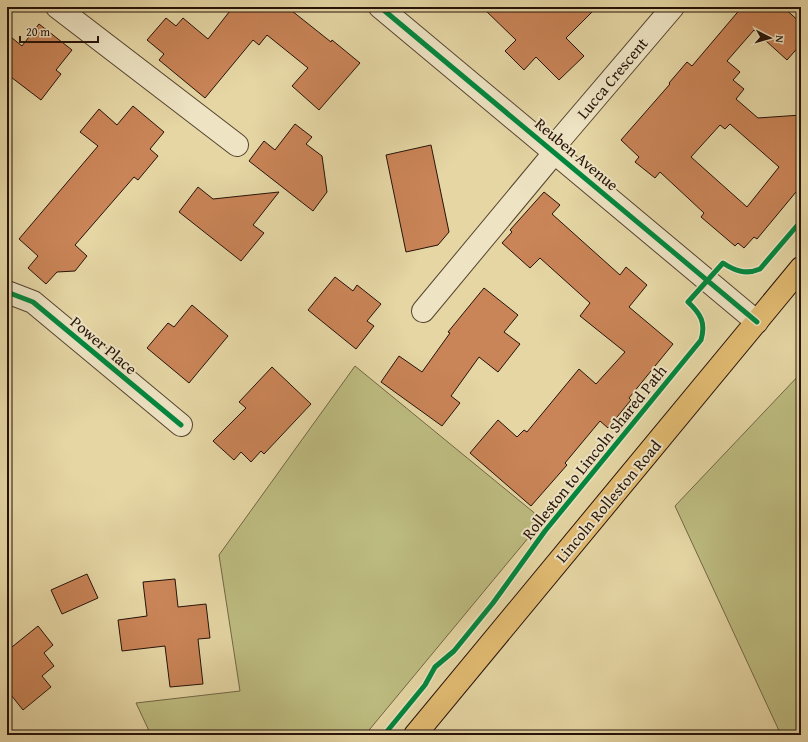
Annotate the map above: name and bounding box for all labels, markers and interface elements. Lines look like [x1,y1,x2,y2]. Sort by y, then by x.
scale bar [20,18,98,44]
north arrow [750,18,790,58]
text: 20 m [26,23,50,40]
street label: Lucca Crescent [571,32,654,124]
text: N [772,35,788,44]
street label: Reuben Avenue [530,112,624,196]
street label: Power Place [65,310,143,380]
street label: Rolleston to Lincoln Shared Path [516,360,672,544]
street label: Lincoln Rolleston Road [549,434,667,568]

